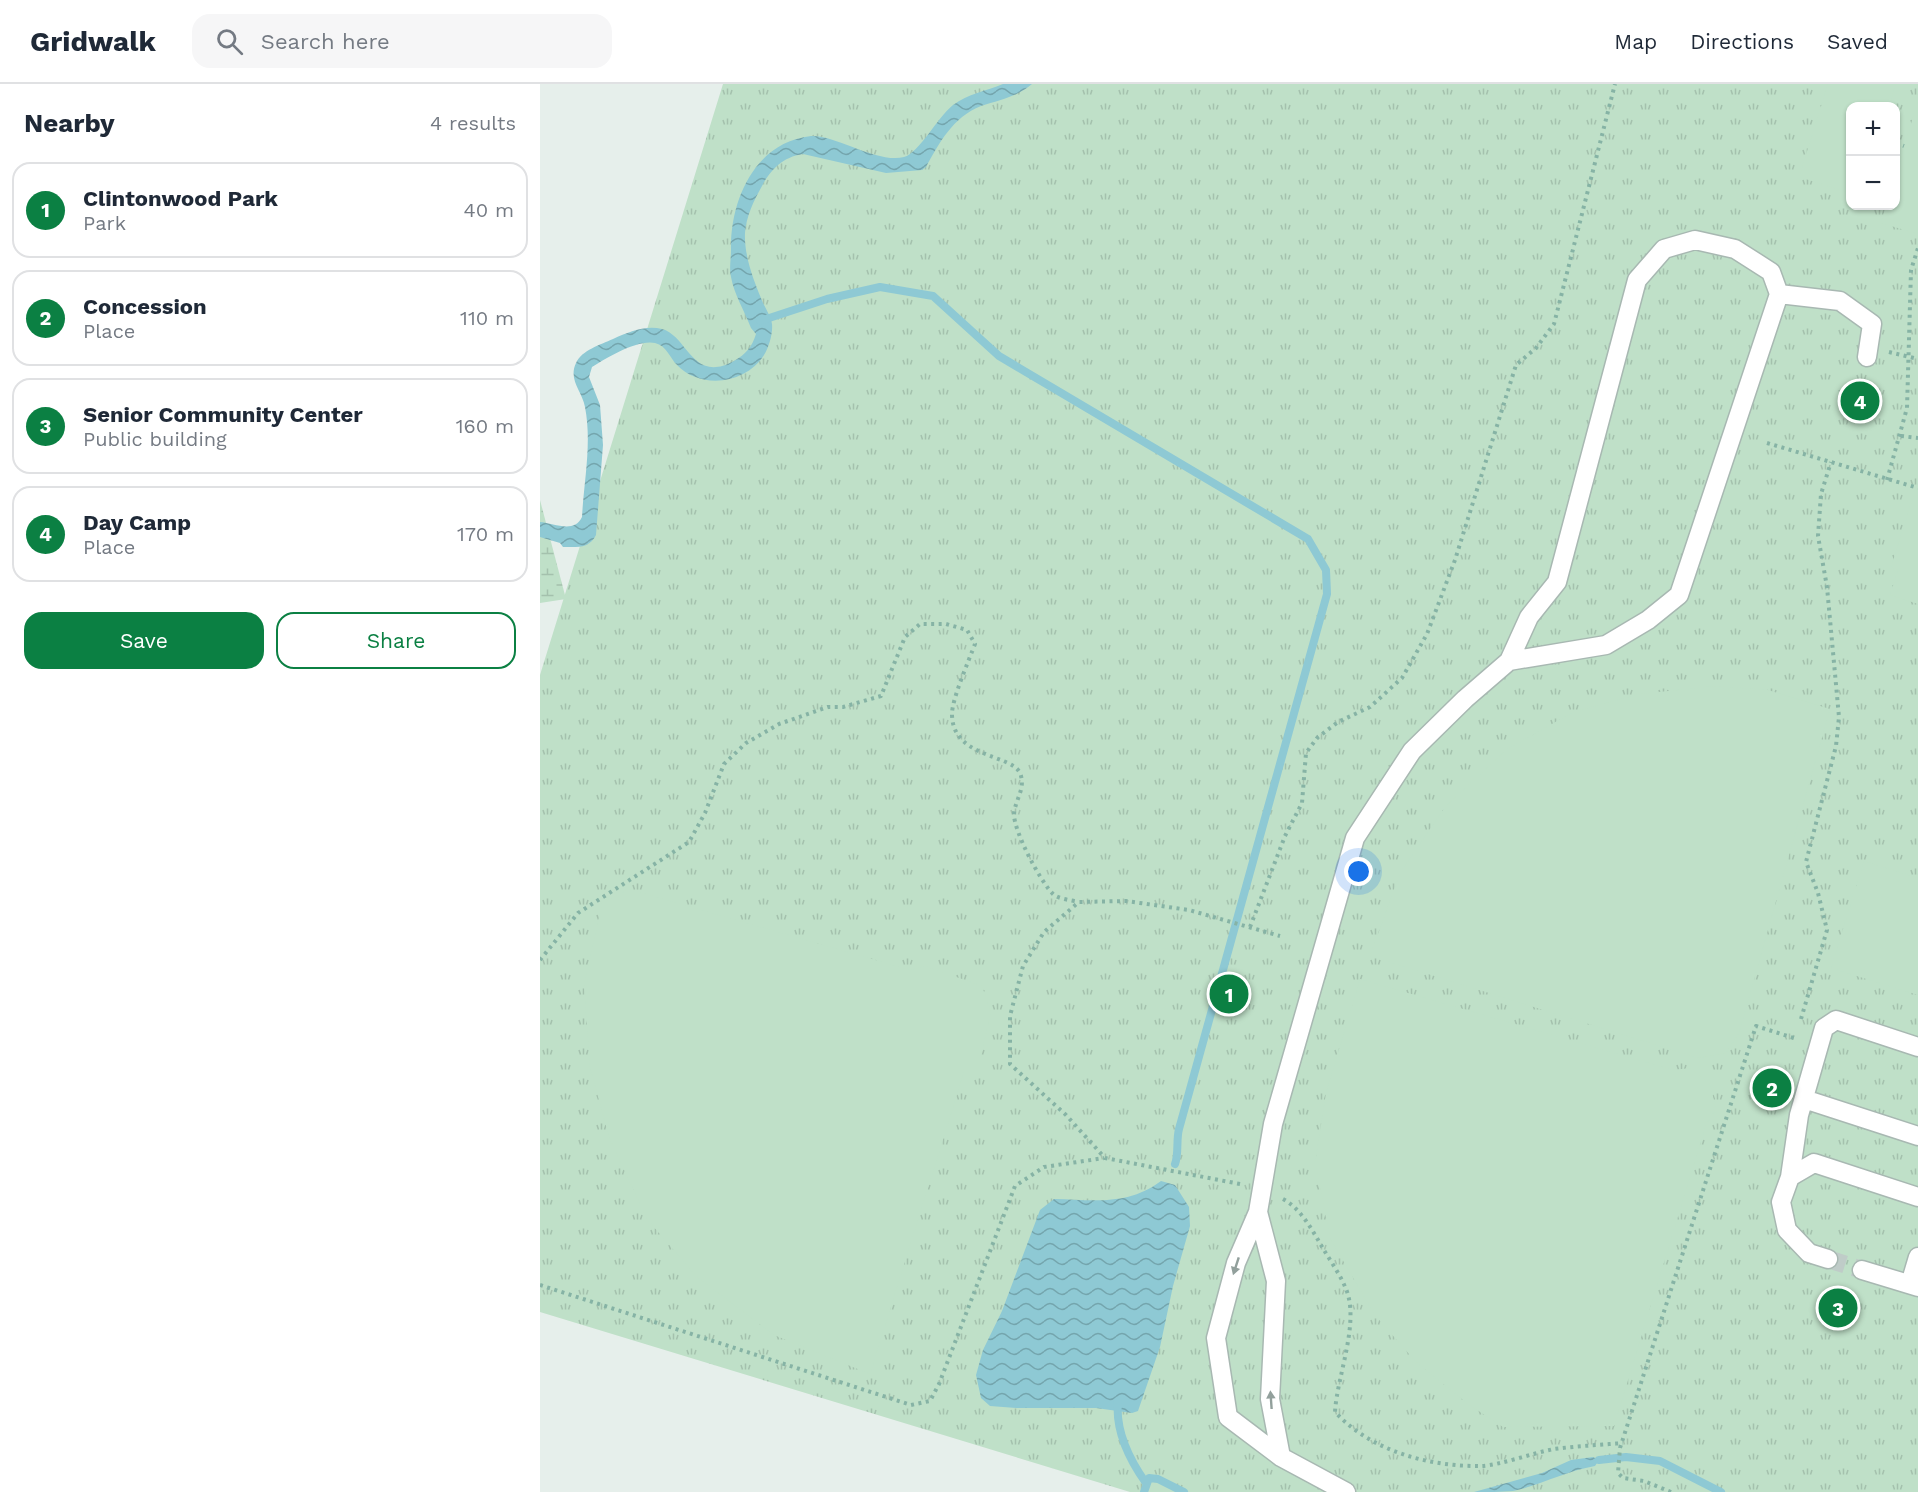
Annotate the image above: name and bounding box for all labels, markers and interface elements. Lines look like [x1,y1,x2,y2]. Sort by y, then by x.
search box [192,14,612,68]
text: Gridwalk [30,25,156,58]
icon: search [213,25,246,58]
text: Search here [261,29,390,54]
text: Map [1614,29,1657,54]
text: Directions [1690,29,1794,54]
text: Saved [1827,29,1888,54]
map controls [1846,102,1900,210]
button: + [1846,102,1900,156]
text: Nearby [24,108,115,138]
text: 4 results [430,111,516,135]
button: − [1846,156,1900,210]
text: Clintonwood Park [83,186,278,211]
text: 1 [41,198,50,222]
text: 40 m [463,198,514,222]
text: Park [83,211,126,235]
text: Concession [83,294,207,319]
text: 2 [40,306,51,330]
text: 110 m [460,306,514,330]
text: Place [83,319,135,343]
pin: 4 [1840,378,1880,424]
text: Senior Community Center [83,402,363,427]
text: 3 [40,414,51,438]
text: 160 m [456,414,514,438]
text: Public building [83,427,227,451]
text: Day Camp [83,510,191,535]
text: 4 [39,522,52,546]
text: 170 m [457,522,514,546]
text: Place [83,535,135,559]
button: Save [24,612,264,669]
button: Share [276,612,516,669]
your location [1344,857,1373,886]
pin: 1 [1210,972,1248,1016]
pin: 2 [1752,1066,1792,1110]
one-way arrow [1231,1257,1240,1275]
pin: 3 [1818,1286,1858,1330]
one-way arrow [1266,1390,1276,1409]

